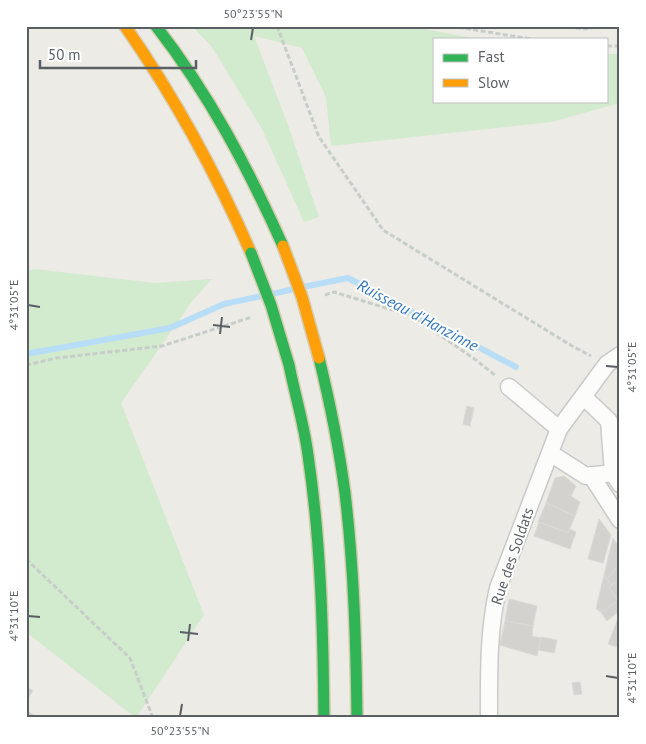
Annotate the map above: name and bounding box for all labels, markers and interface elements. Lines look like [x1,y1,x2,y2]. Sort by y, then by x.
text: 50°23'55"N [223,6,283,21]
scale bar [40,38,196,70]
legend [433,38,608,102]
text: 50 m [48,45,81,64]
text: Fast [478,47,505,66]
text: Slow [478,73,509,92]
water label: Ruisseau d'Hanzinne [354,275,483,356]
text: 4°31'05"E [6,280,21,330]
text: 4°31'05"E [624,342,639,392]
street label: Rue des Soldats [486,505,538,607]
text: 4°31'10"E [6,591,21,641]
text: 4°31'10"E [624,653,639,703]
text: 50°23'55"N [150,723,210,738]

